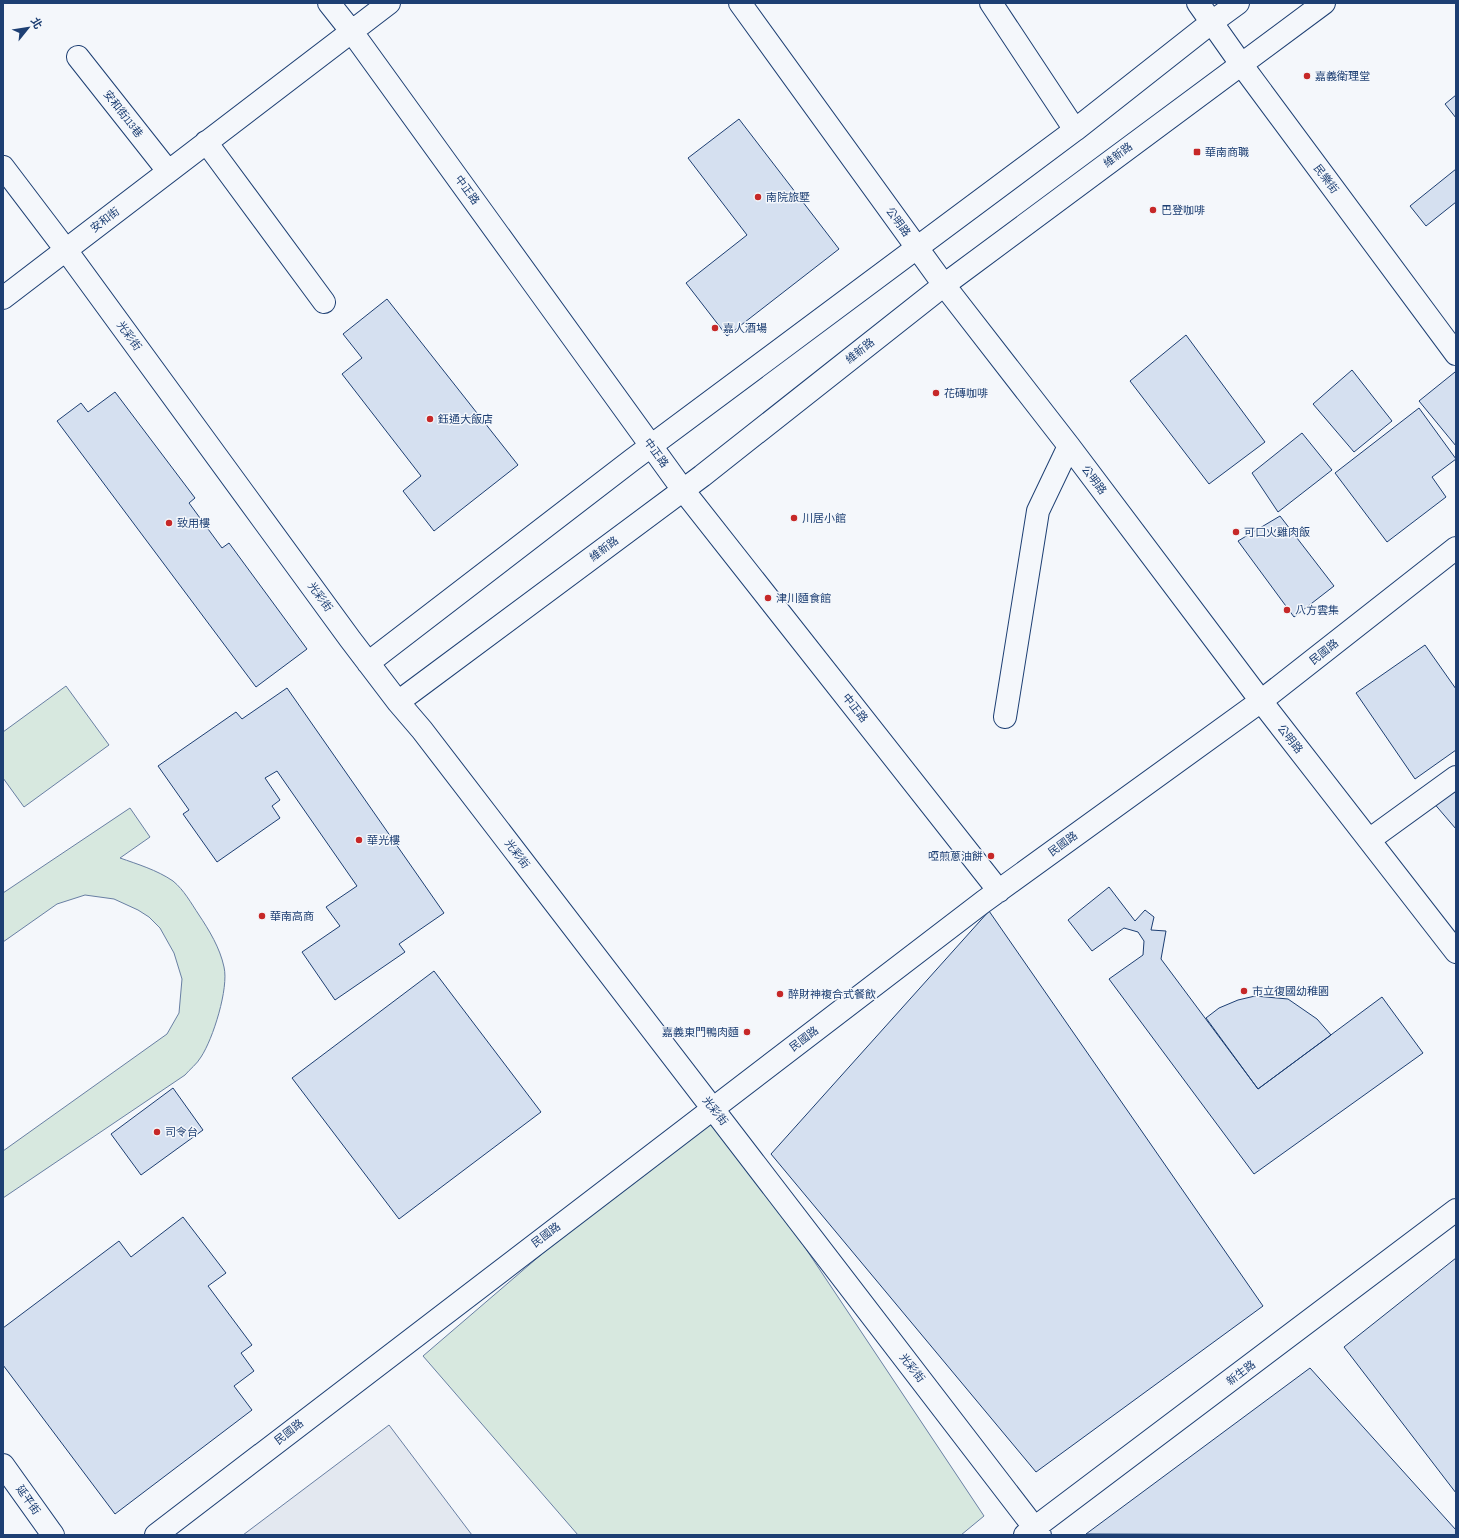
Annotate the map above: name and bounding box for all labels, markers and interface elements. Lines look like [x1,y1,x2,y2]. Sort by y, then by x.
north arrow [8,8,48,48]
text: 北 [28,15,45,31]
place label: 嘉義衛理堂 [1315,70,1370,83]
marker: 嘉義衛理堂 [1302,71,1312,81]
street label: 安和街113巷 [101,88,145,140]
street label: 維新路 [1101,140,1135,170]
place label: 華南商職 [1205,146,1249,159]
marker: 華南商職 [1192,147,1202,157]
street label: 民樂街 [1311,162,1341,196]
street label: 中正路 [452,173,482,207]
place label: 南院旅墅 [766,191,810,204]
marker: 南院旅墅 [753,192,763,202]
place label: 巴登咖啡 [1161,204,1205,217]
street label: 安和街 [88,205,122,235]
street label: 公明路 [883,205,913,239]
marker: 巴登咖啡 [1148,205,1158,215]
street label: 光彩街 [114,319,144,353]
place label: 嘉人酒場 [723,322,767,335]
marker: 嘉人酒場 [710,323,720,333]
street label: 維新路 [843,336,877,366]
place label: 花磚咖啡 [944,387,988,400]
marker: 花磚咖啡 [931,388,941,398]
place label: 鈺通大飯店 [438,413,493,426]
marker: 鈺通大飯店 [425,414,435,424]
street label: 中正路 [641,436,671,470]
street label: 公明路 [1079,463,1109,497]
place label: 川居小館 [802,512,846,525]
marker: 川居小館 [789,513,799,523]
place label: 致用樓 [177,517,210,530]
marker: 致用樓 [164,518,174,528]
place label: 可口火雞肉飯 [1244,526,1310,539]
marker: 可口火雞肉飯 [1231,527,1241,537]
street label: 維新路 [587,534,621,564]
street label: 光彩街 [305,580,335,614]
place label: 津川麵食館 [776,592,831,605]
marker: 津川麵食館 [763,593,773,603]
place label: 八方雲集 [1295,604,1339,617]
marker: 八方雲集 [1282,605,1292,615]
street label: 民國路 [1307,637,1341,667]
street label: 中正路 [840,691,870,725]
street label: 公明路 [1275,722,1305,756]
street label: 民國路 [1046,829,1080,859]
place label: 華光樓 [367,834,400,847]
marker: 華光樓 [354,835,364,845]
street label: 光彩街 [502,837,532,871]
place label: 啞煎蔥油餅 [928,850,983,863]
marker: 啞煎蔥油餅 [986,851,996,861]
place label: 華南高商 [270,910,314,923]
marker: 華南高商 [257,911,267,921]
place label: 市立復國幼稚園 [1252,985,1329,998]
marker: 市立復國幼稚園 [1239,986,1249,996]
place label: 醉財神複合式餐飲 [788,988,876,1001]
marker: 醉財神複合式餐飲 [775,989,785,999]
street label: 民國路 [787,1024,821,1054]
place label: 嘉義東門鴨肉麵 [662,1026,739,1039]
marker: 嘉義東門鴨肉麵 [742,1027,752,1037]
street label: 光彩街 [700,1094,730,1128]
place label: 司令台 [165,1126,198,1139]
marker: 司令台 [152,1127,162,1137]
street label: 民國路 [529,1220,563,1250]
street label: 光彩街 [897,1351,927,1385]
street label: 新生路 [1224,1358,1258,1388]
street label: 民國路 [272,1417,306,1447]
street label: 延平街 [13,1483,43,1517]

